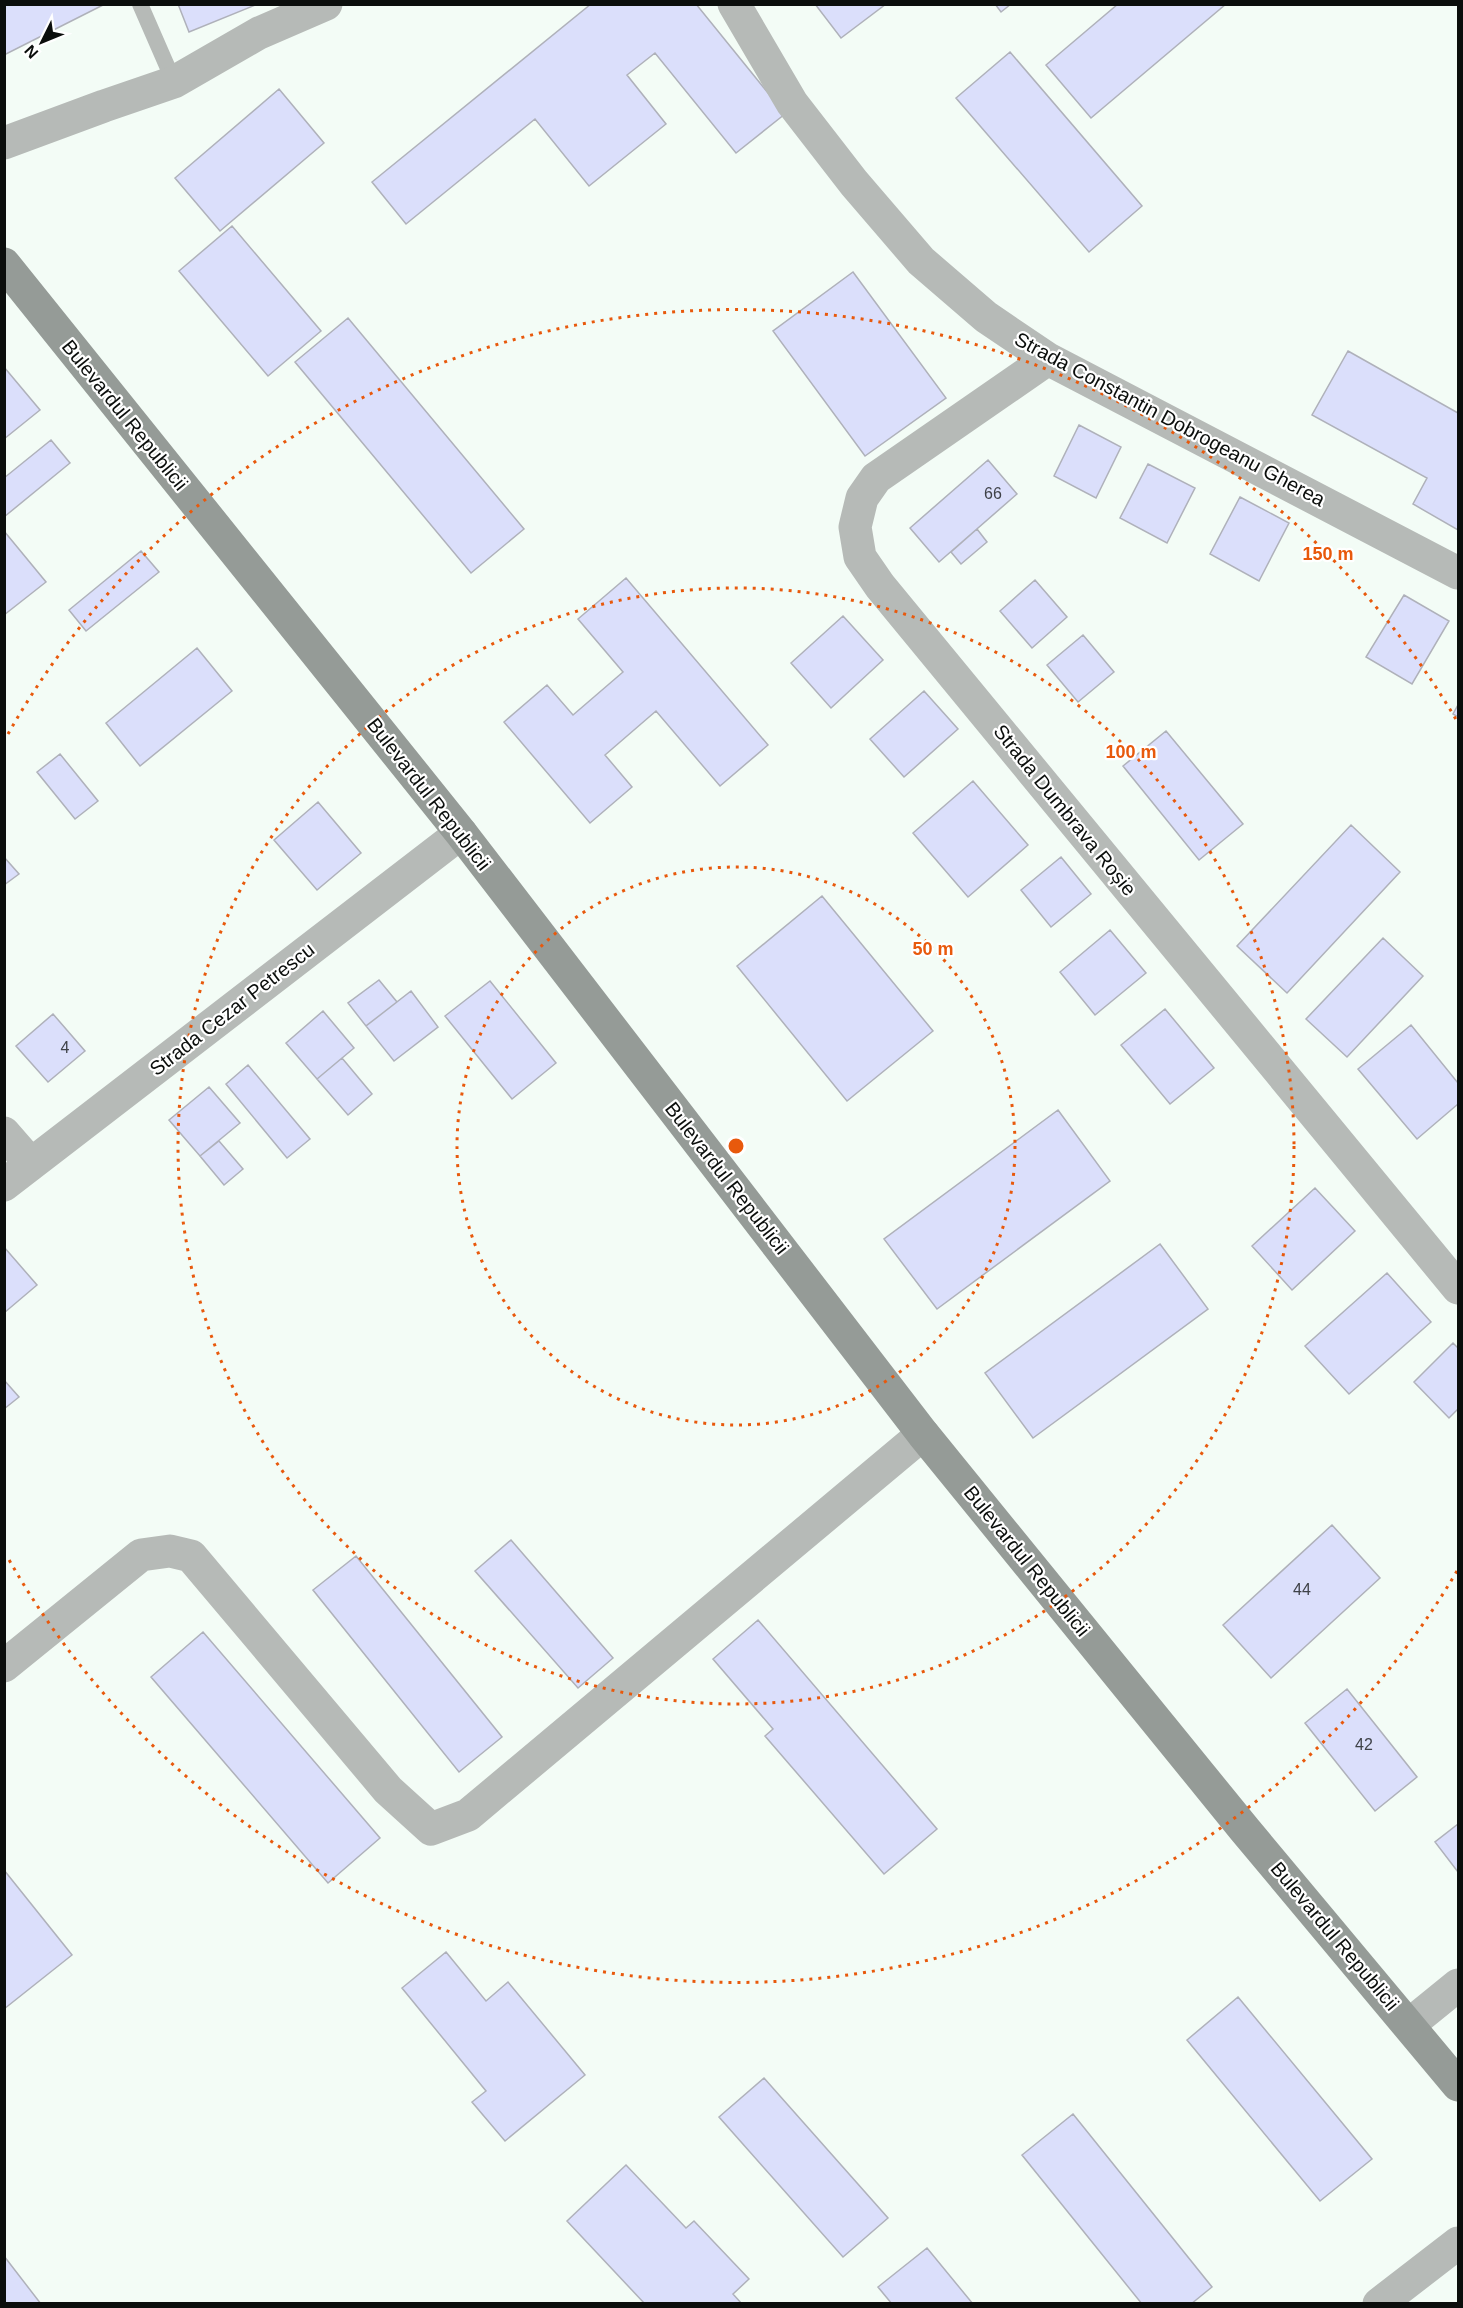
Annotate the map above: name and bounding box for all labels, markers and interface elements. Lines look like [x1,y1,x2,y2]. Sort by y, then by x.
north arrow [12,12,72,72]
text: N [21,42,42,62]
street label: Strada Constantin Dobrogeanu Gherea [1011,328,1330,511]
street label: Bulevardul Republicii [58,335,192,495]
house number: 66 [984,485,1002,502]
text: 150 m [1302,544,1354,564]
street label: Bulevardul Republicii [363,714,495,874]
street label: Strada Dumbrava Roșie [989,720,1141,900]
text: 100 m [1105,742,1157,762]
street label: Strada Cezar Petrescu [146,938,318,1080]
text: 50 m [912,939,954,959]
house number: 4 [61,1039,70,1056]
street label: Bulevardul Republicii [661,1098,793,1258]
centre of rings [726,1136,746,1156]
street label: Bulevardul Republicii [960,1481,1094,1641]
house number: 44 [1293,1581,1311,1598]
house number: 42 [1355,1736,1373,1753]
street label: Bulevardul Republicii [1267,1857,1403,2015]

